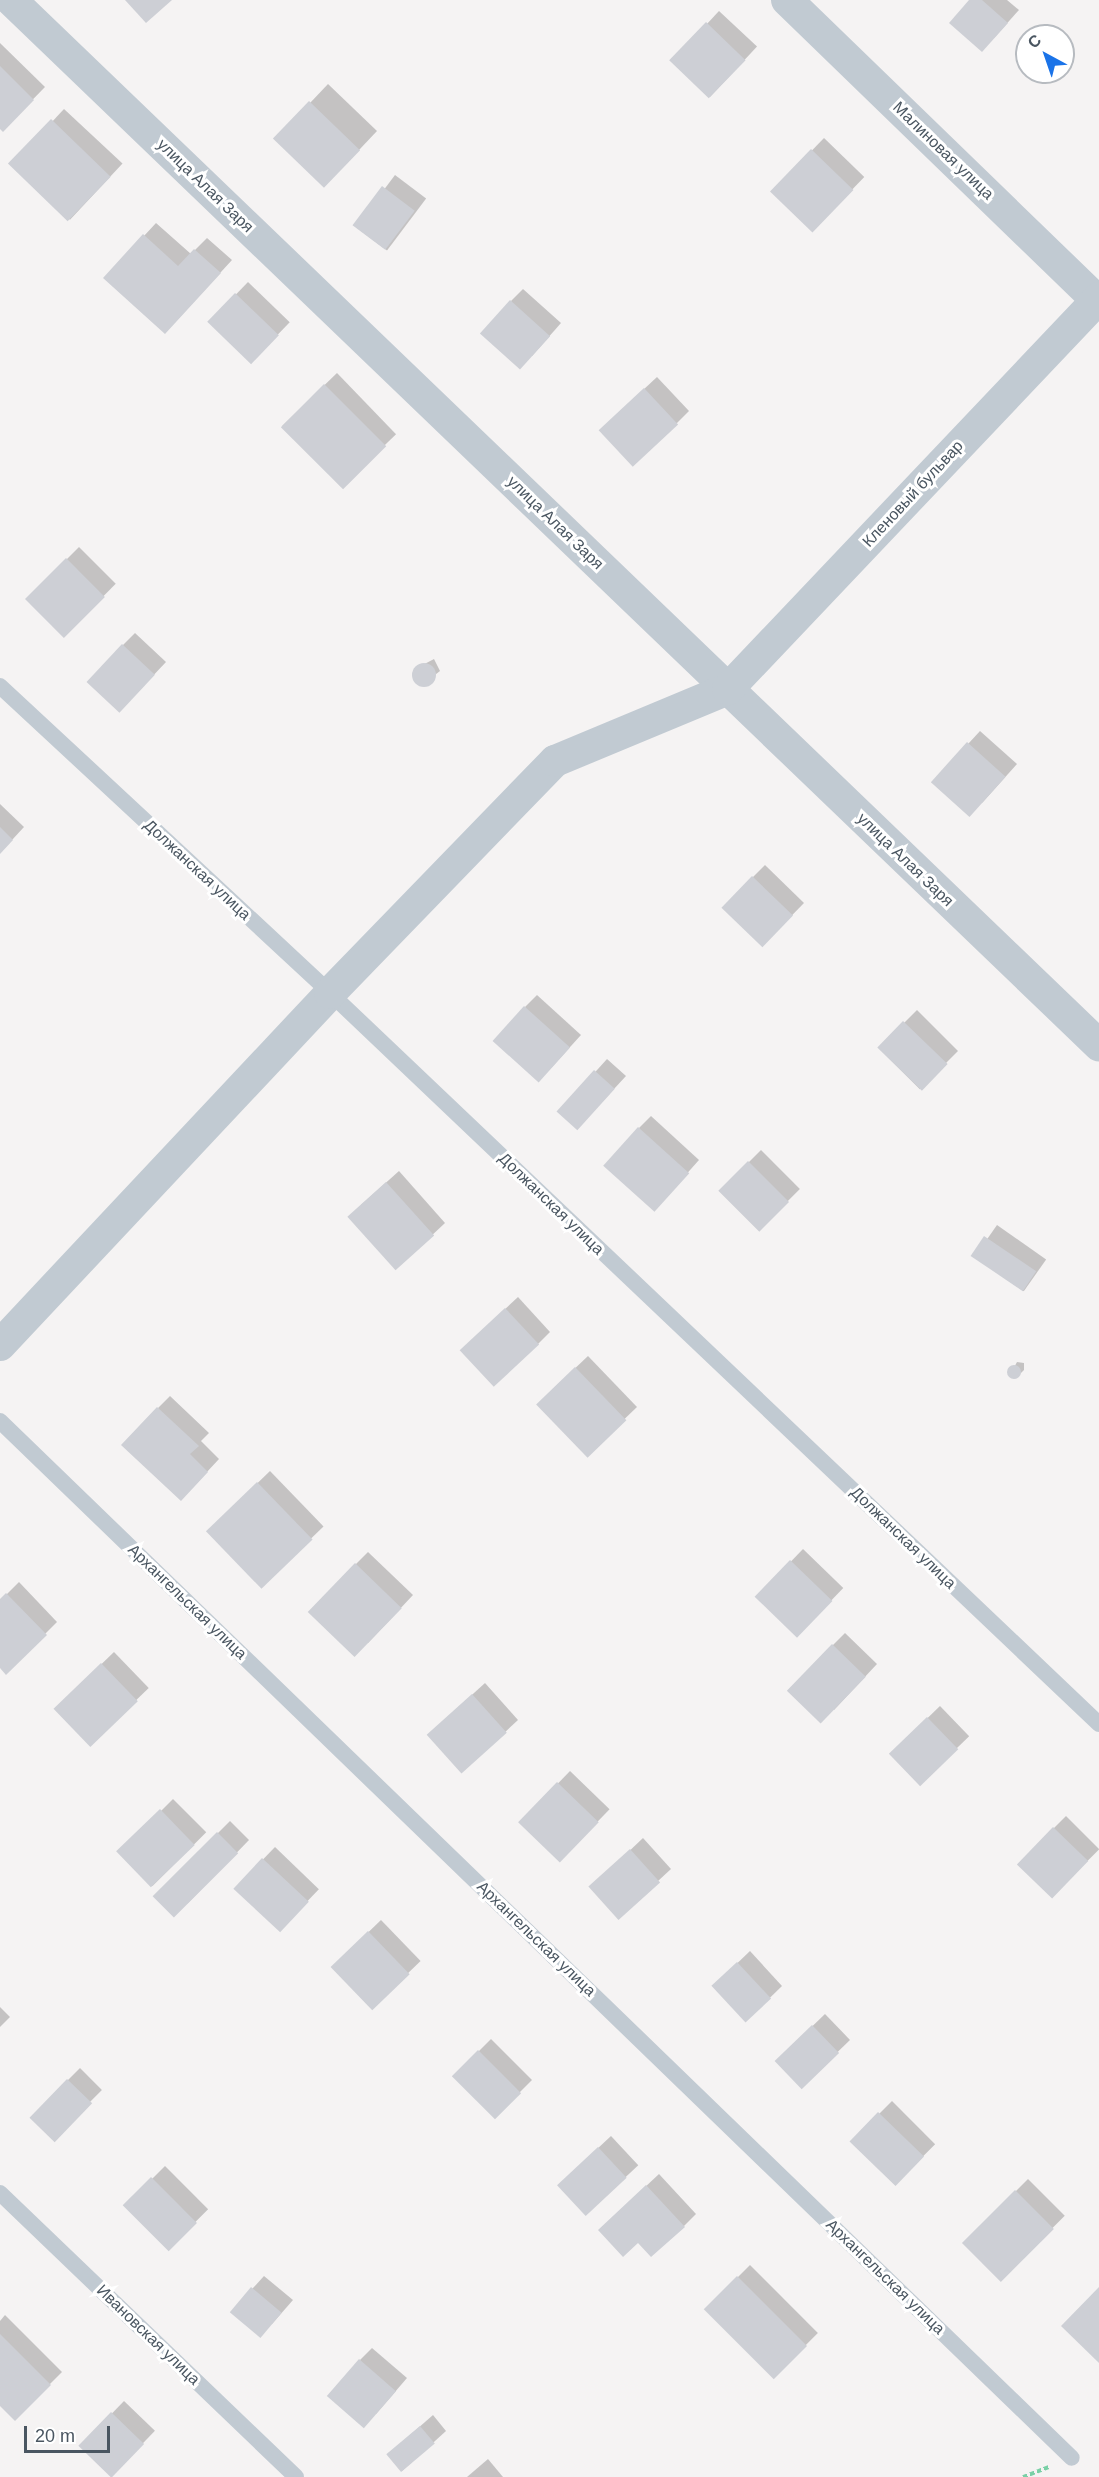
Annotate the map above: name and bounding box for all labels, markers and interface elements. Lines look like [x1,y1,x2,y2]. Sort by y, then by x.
north arrow [1015,24,1075,84]
text: С [1025,31,1044,52]
street label: Малиновая улица [889,98,997,204]
street label: улица Алая Заря [153,135,257,237]
street label: Кленовый бульвар [859,437,967,551]
street label: улица Алая Заря [503,472,607,574]
street label: улица Алая Заря [853,809,957,911]
street label: Должанская улица [140,816,254,924]
street label: Должанская улица [494,1149,608,1259]
street label: Должанская улица [846,1483,960,1593]
street label: Архангельская улица [124,1540,250,1664]
street label: Архангельская улица [473,1877,599,2001]
street label: Архангельская улица [822,2215,948,2339]
street label: Ивановская улица [92,2281,204,2389]
scale bar [27,2414,112,2452]
text: 20 m [35,2426,75,2446]

